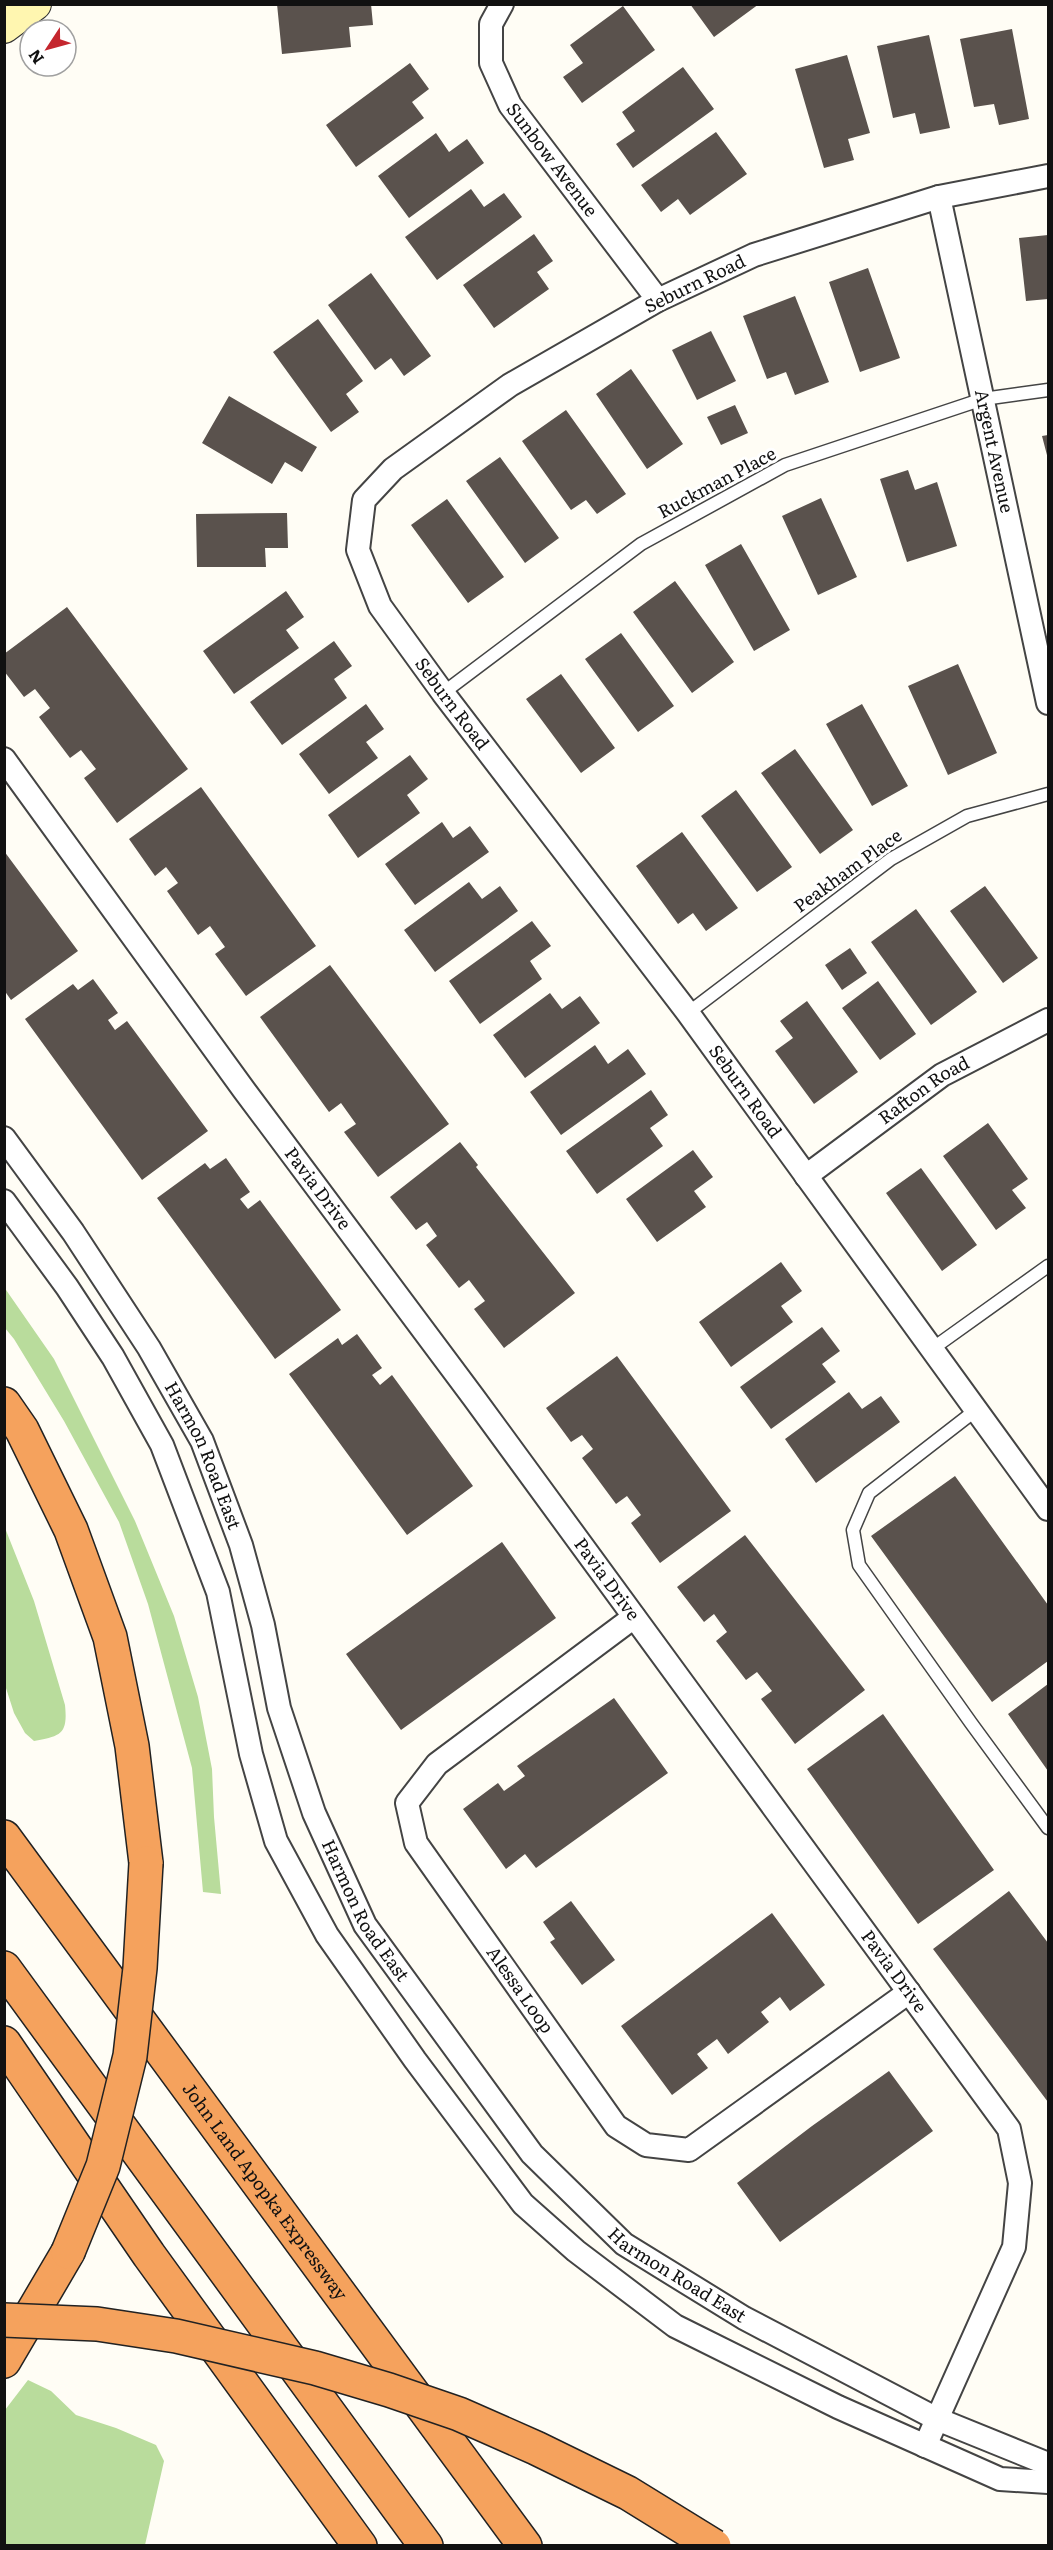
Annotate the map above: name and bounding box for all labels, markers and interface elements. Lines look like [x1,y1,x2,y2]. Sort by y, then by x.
north arrow [18,18,78,78]
text: N [21,45,49,70]
street label: Sunbow Avenue [501,96,605,222]
street label: Seburn Road [639,247,749,319]
street label: Argent Avenue [969,387,1022,515]
street label: Ruckman Place [652,439,780,524]
street label: Seburn Road [409,651,497,755]
street label: Peakham Place [787,821,907,918]
street label: Seburn Road [703,1038,789,1143]
street label: Rafton Road [872,1048,974,1130]
street label: Pavia Drive [279,1141,359,1235]
street label: Harmon Road East [159,1376,249,1534]
street label: Pavia Drive [568,1531,648,1626]
street label: Harmon Road East [316,1834,417,1987]
street label: Pavia Drive [855,1924,935,2018]
street label: Alessa Loop [481,1940,561,2038]
street label: John Land Apopka Expressway [177,2076,355,2306]
street label: Harmon Road East [602,2220,753,2329]

